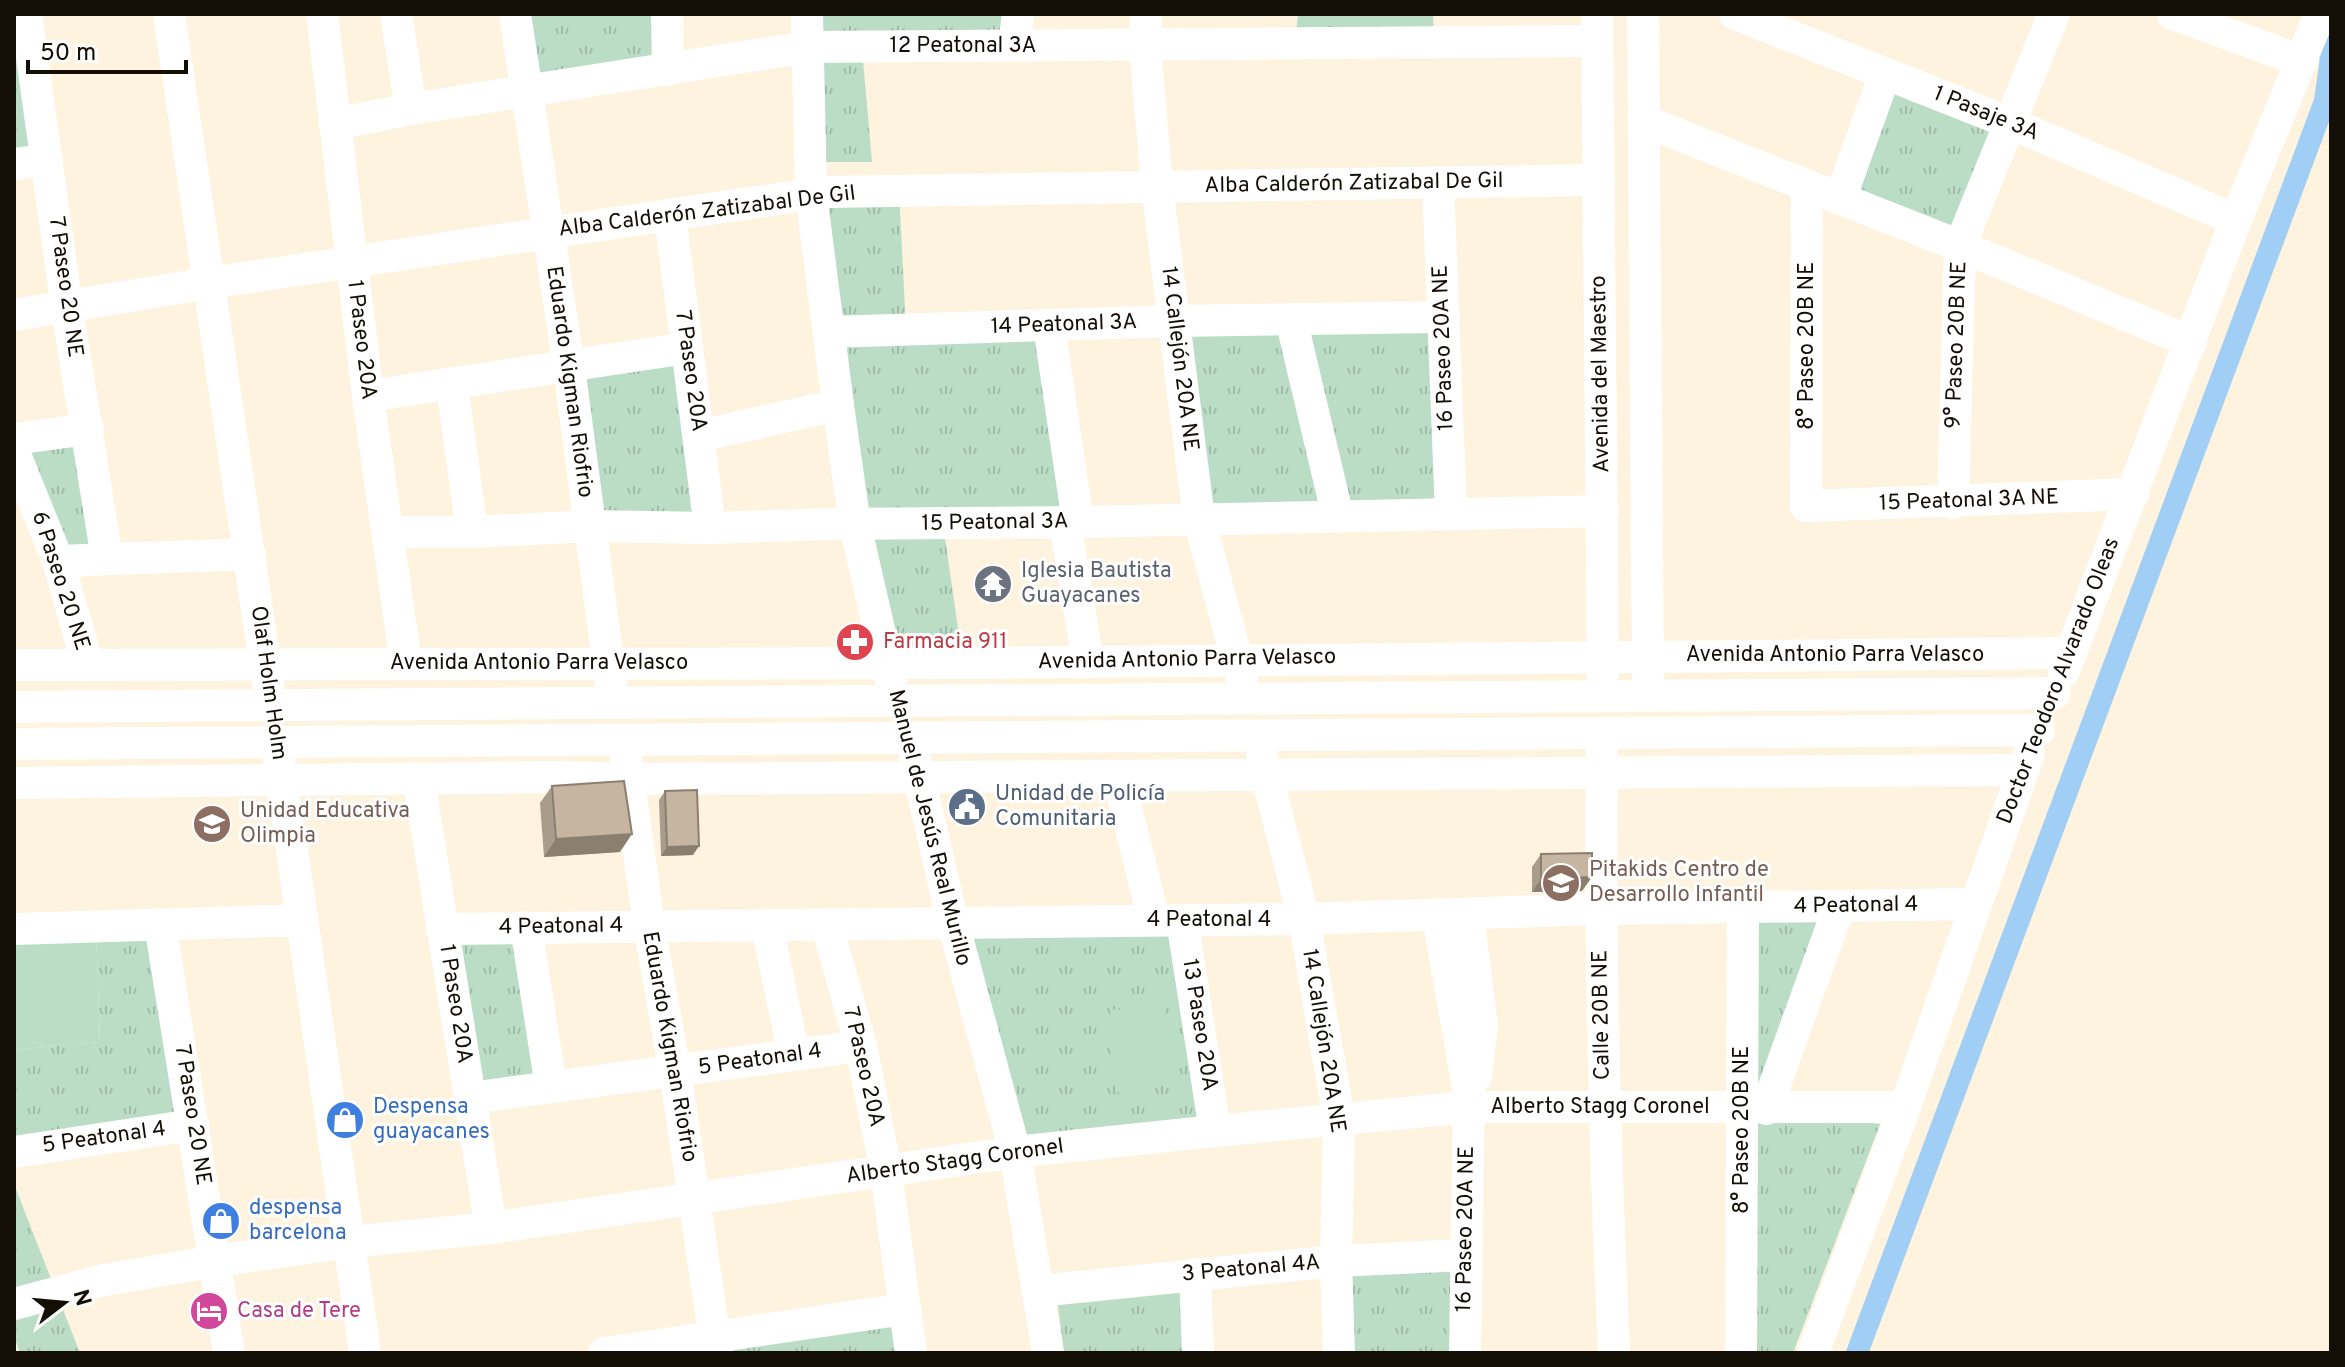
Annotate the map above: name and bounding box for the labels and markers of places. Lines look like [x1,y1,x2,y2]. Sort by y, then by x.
place label: Iglesia Bautista Guayacanes [1021,558,1172,610]
temple icon: Iglesia Bautista Guayacanes [972,563,1014,605]
pharmacy icon: Farmacia 911 [834,621,876,663]
place label: Farmacia 911 [883,629,1007,656]
place label: Unidad de Policía Comunitaria [995,781,1165,833]
public building icon: Unidad de Policía Comunitaria [946,786,988,828]
place label: Unidad Educativa Olimpia [240,798,410,850]
school or university icon: Unidad Educativa Olimpia [191,803,233,845]
place label: Pitakids Centro de Desarrollo Infantil [1589,857,1769,909]
school or university icon: Pitakids Centro de Desarrollo Infantil [1540,862,1582,904]
place label: Despensa guayacanes [373,1094,490,1146]
shop icon: Despensa guayacanes [324,1099,366,1141]
place label: despensa barcelona [249,1195,347,1247]
shop icon: despensa barcelona [200,1200,242,1242]
hotel icon: Casa de Tere [188,1290,230,1332]
place label: Casa de Tere [237,1298,361,1325]

